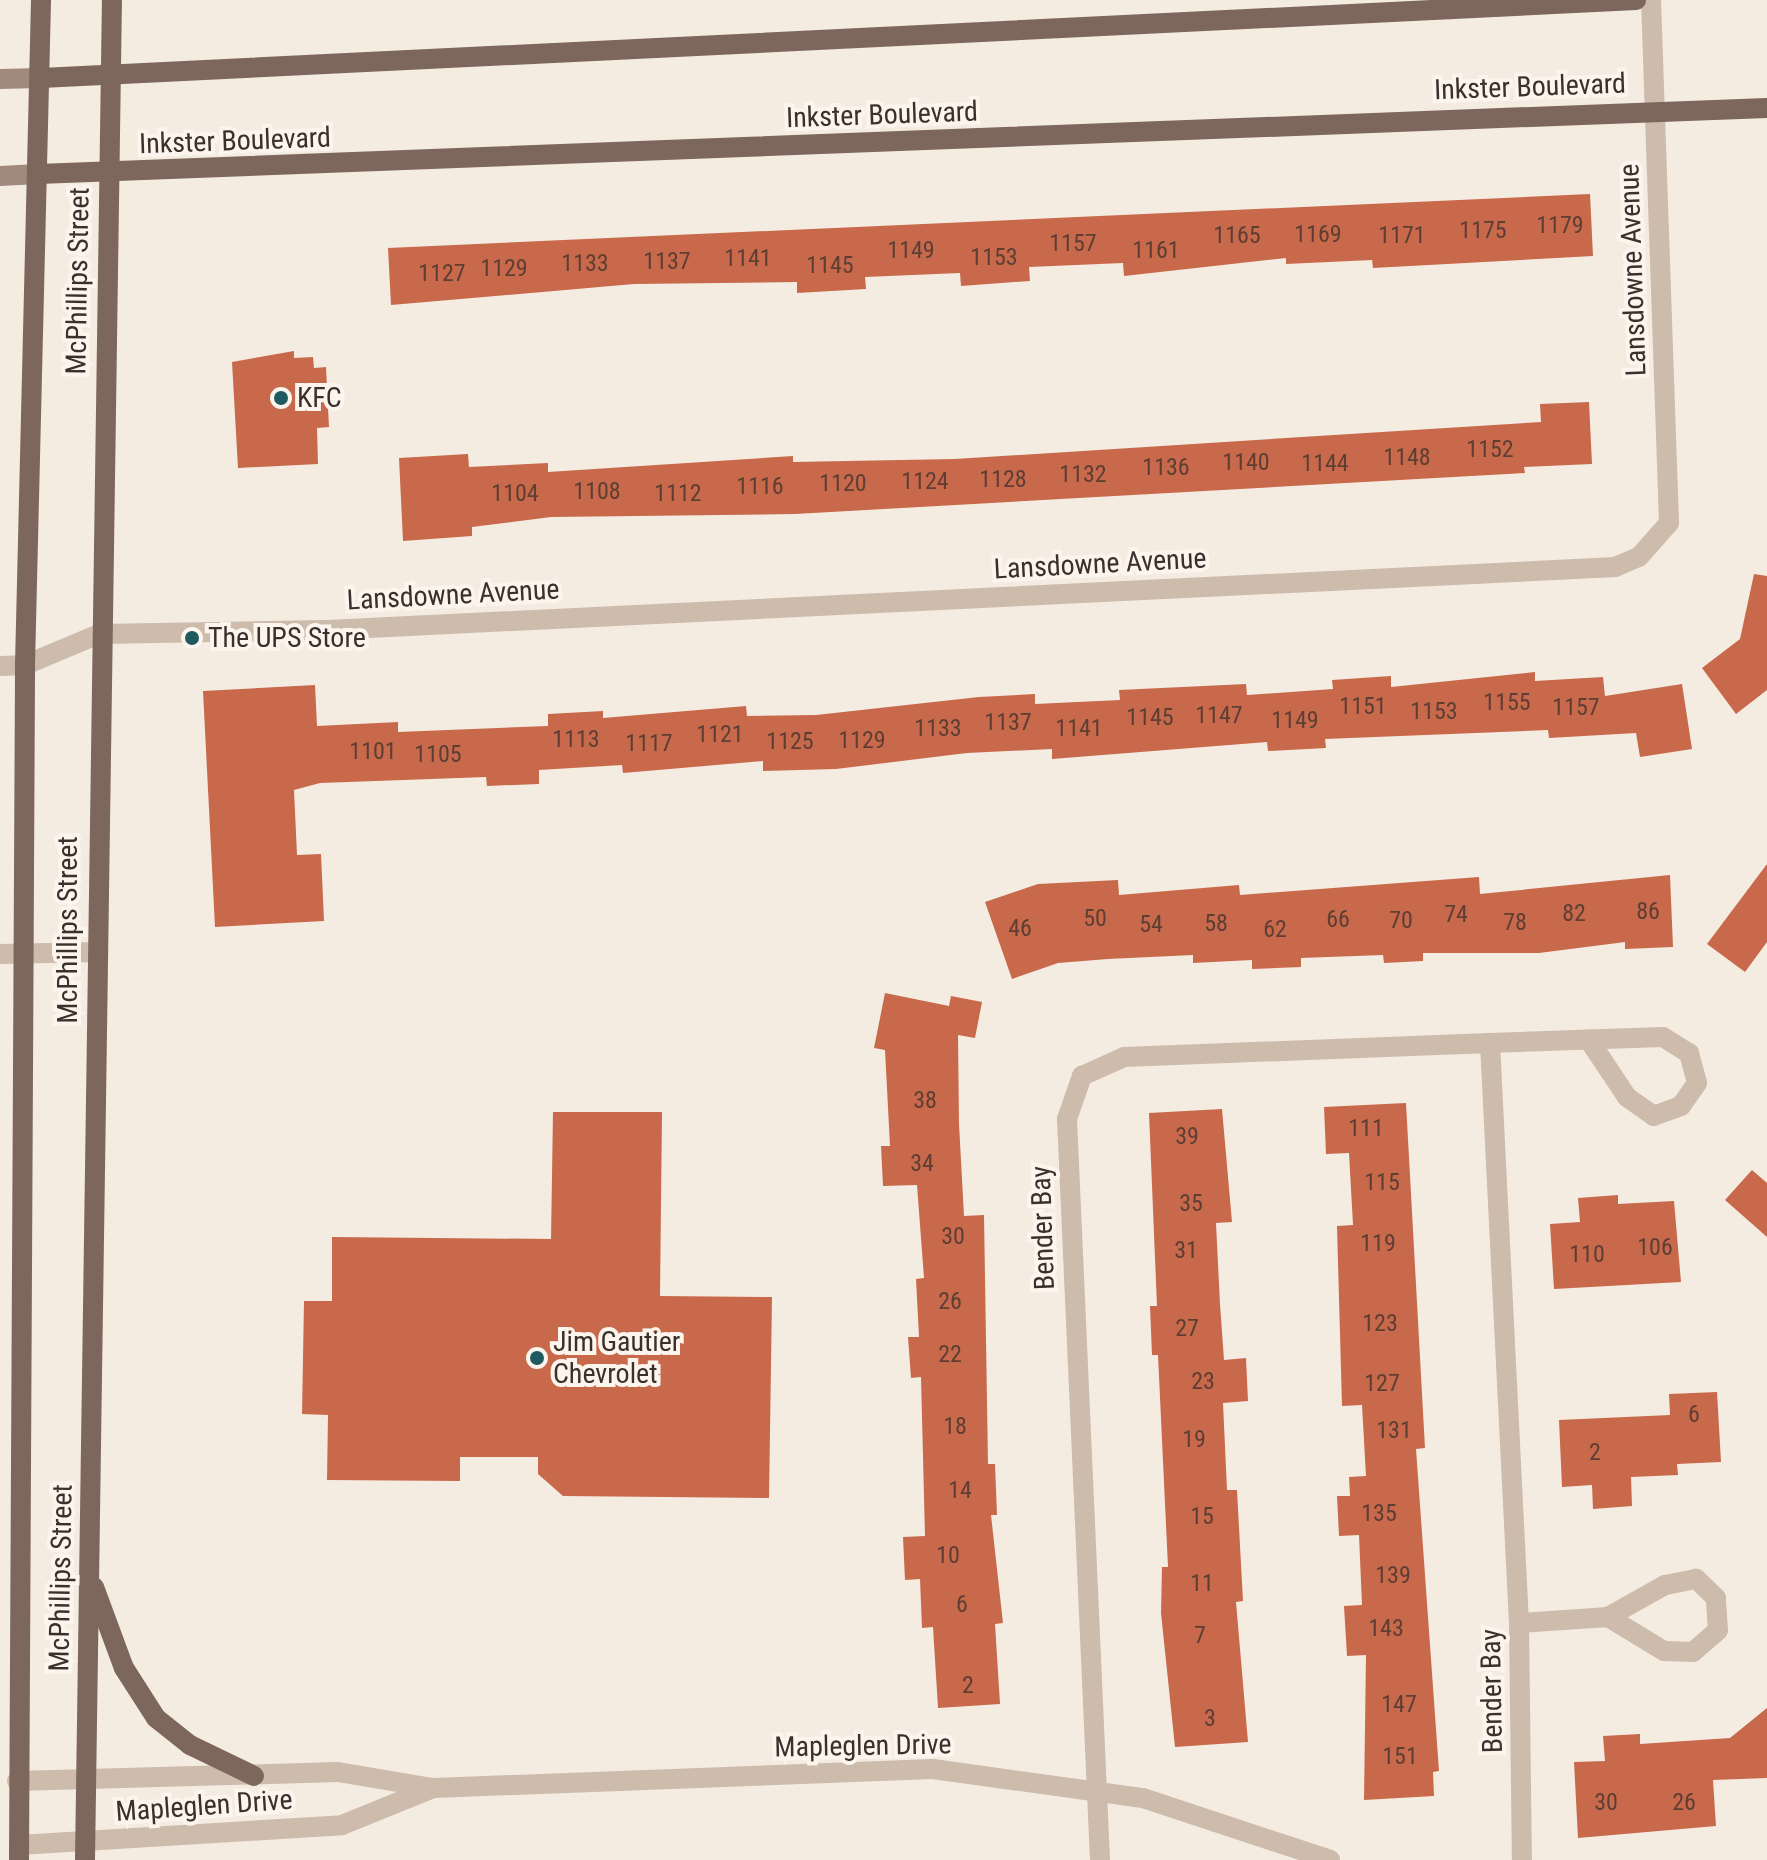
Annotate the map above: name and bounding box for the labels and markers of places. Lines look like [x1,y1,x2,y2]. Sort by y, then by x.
place label: KFC [297,381,342,415]
marker: KFC [272,389,290,407]
place label: The UPS Store [208,621,366,655]
marker: The UPS Store [183,629,201,647]
place label: Jim Gautier Chevrolet [553,1325,680,1391]
marker: Jim Gautier Chevrolet [528,1349,546,1367]

